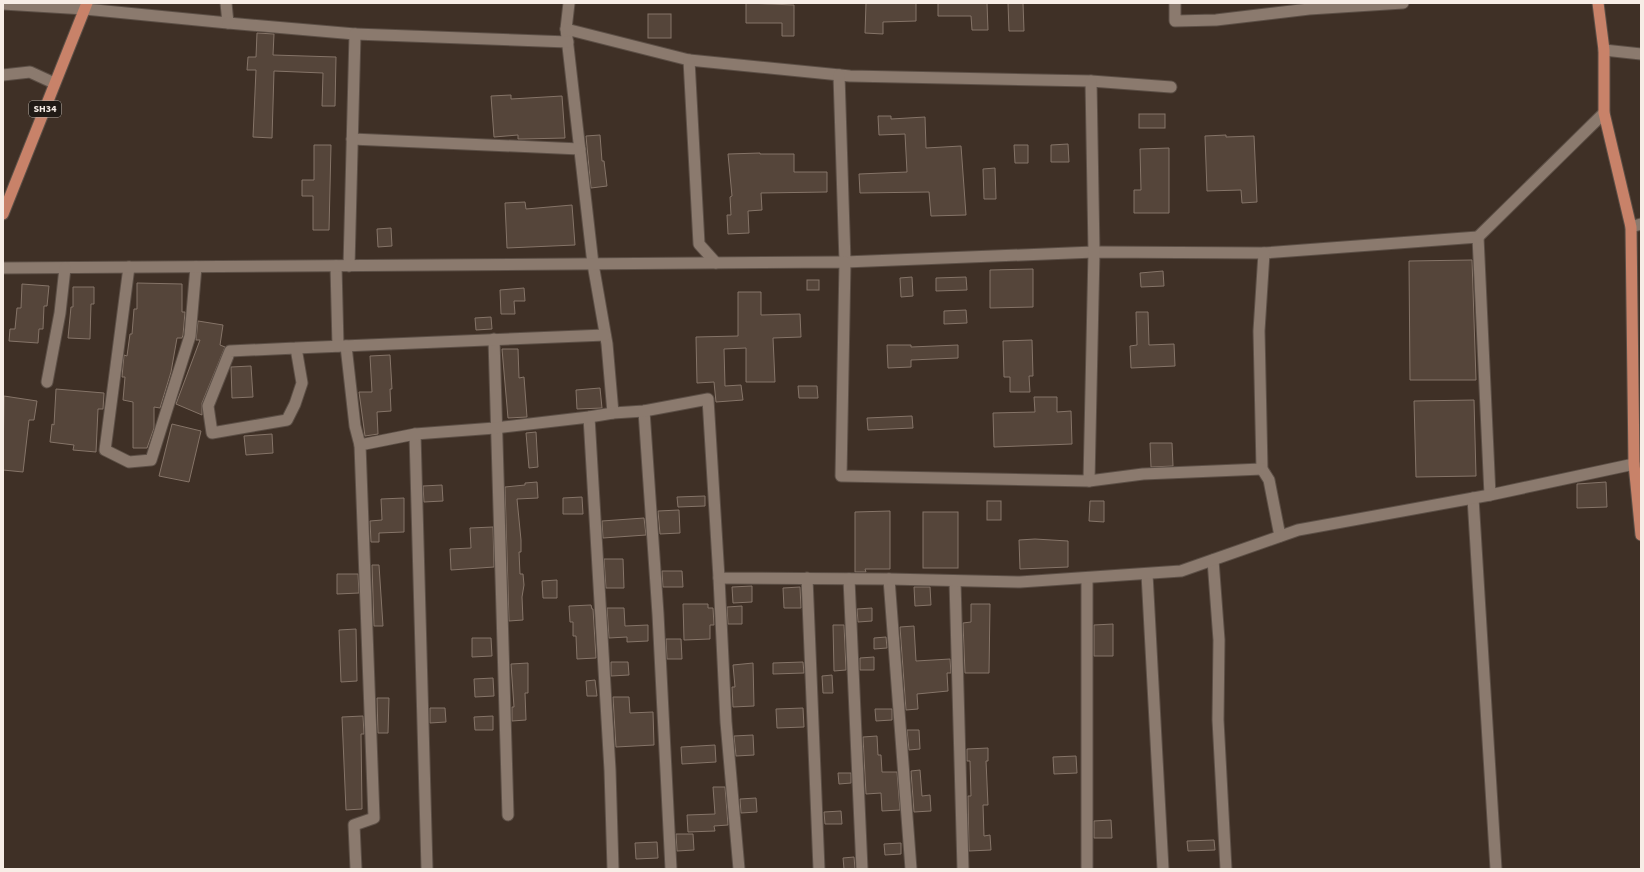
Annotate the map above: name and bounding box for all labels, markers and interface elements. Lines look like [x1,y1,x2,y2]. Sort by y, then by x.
road number: SH34 [29,101,61,117]

